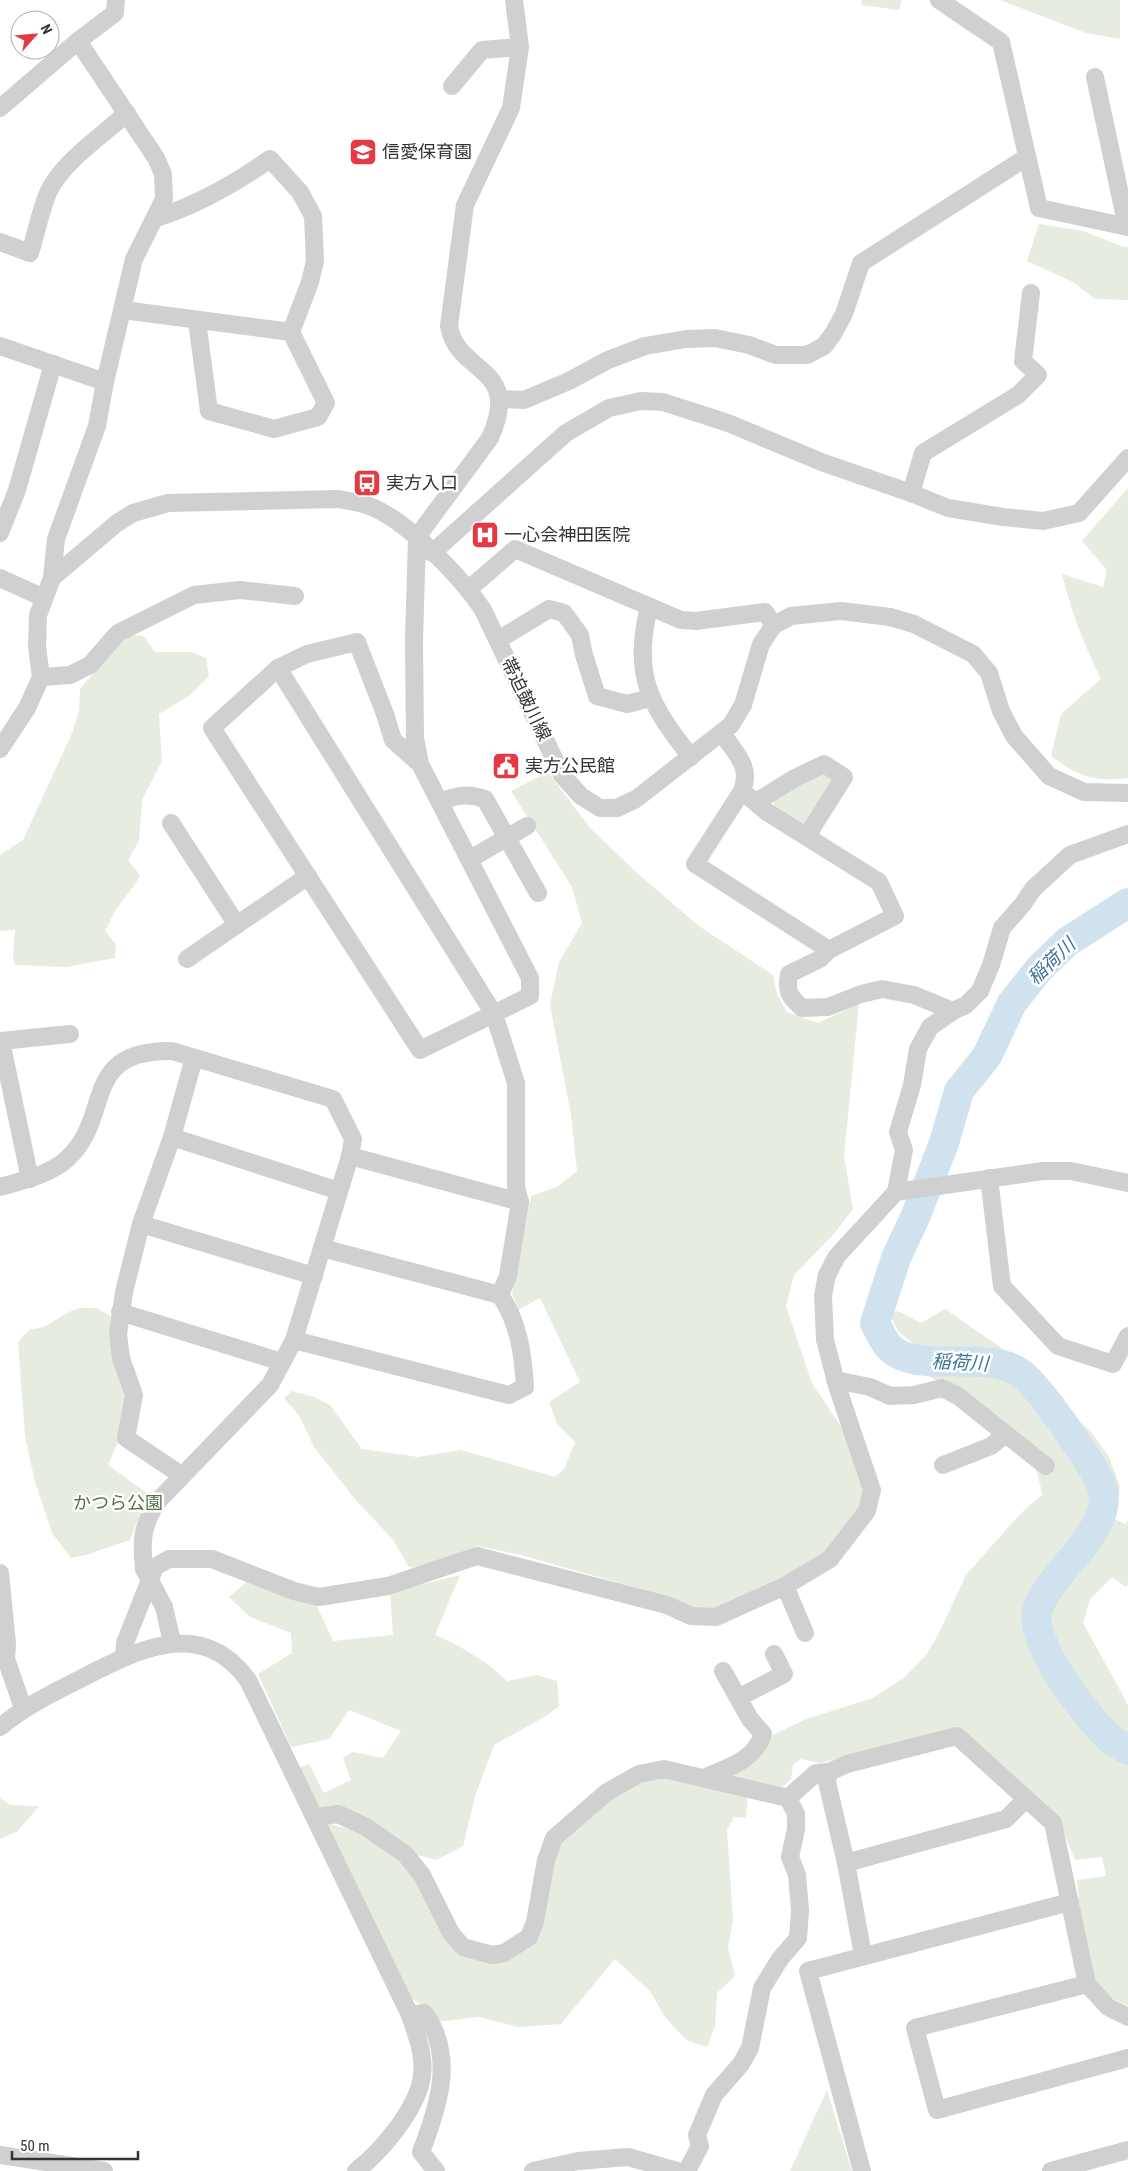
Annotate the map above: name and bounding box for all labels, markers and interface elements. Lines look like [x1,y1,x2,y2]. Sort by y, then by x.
north arrow [10,10,60,60]
text: N [38,22,56,37]
school or university icon: 信愛保育園 [348,137,378,167]
place label: 信愛保育園 [382,141,472,162]
bus stop icon: 実方入口 [352,468,382,498]
place label: 実方入口 [386,472,458,493]
hospital icon: 一心会神田医院 [470,520,500,550]
place label: 一心会神田医院 [504,524,630,545]
street label: 帯迫皷川線 [497,654,556,744]
public building icon: 実方公民館 [491,751,521,781]
place label: 実方公民館 [525,755,615,776]
water label: 稲荷川 [1023,932,1081,989]
water label: 稲荷川 [931,1350,991,1376]
park label: かつら公園 [73,1492,163,1513]
scale bar [12,2128,139,2160]
text: 50 m [20,2137,50,2155]

